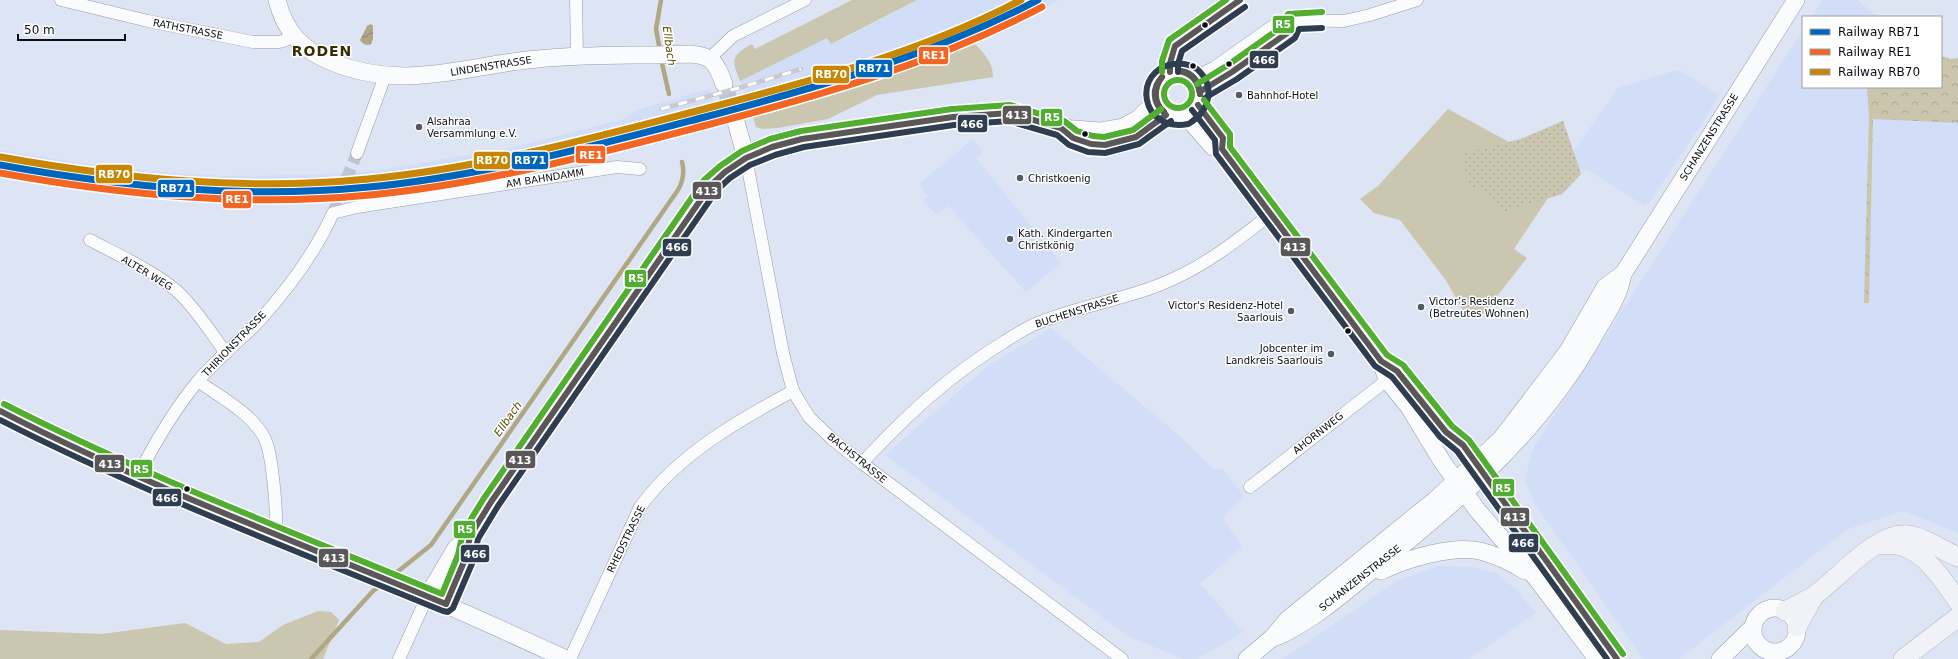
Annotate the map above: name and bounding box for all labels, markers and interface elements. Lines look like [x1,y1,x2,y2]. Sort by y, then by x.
line badge: R5 [1272,15,1295,34]
scale bar [18,16,125,42]
legend [1802,16,1942,88]
street label: RATHSTRASSE [152,17,224,41]
text: R5 [1275,18,1291,31]
unlabelled marker [1200,20,1210,30]
text: 50 m [24,23,55,37]
water label: Ellbach [660,25,678,67]
text: Railway RB71 [1838,25,1920,39]
district label: RODEN [292,43,352,59]
text: Railway RE1 [1838,45,1912,59]
line badge: RE1 [918,46,949,65]
text: RE1 [922,49,946,62]
line badge: 466 [1249,50,1279,69]
street label: LINDENSTRASSE [449,54,533,78]
text: 466 [1253,54,1276,67]
line badge: RB71 [855,59,893,78]
unlabelled marker [1224,59,1234,69]
unlabelled marker [1188,61,1198,71]
text: RB71 [858,62,890,75]
line badge: RB70 [812,65,850,84]
text: Railway RB70 [1838,65,1920,79]
text: RB70 [815,68,847,81]
marker: Bahnhof-Hotel [1234,90,1244,100]
place label: Bahnhof-Hotel [1247,90,1318,101]
street label: SCHANZENSTRASSE [1678,91,1740,183]
line badge: 413 [1002,105,1032,125]
line badge: R5 [1040,108,1063,127]
text: 413 [1006,109,1028,122]
text: R5 [1044,111,1060,124]
line badge: 466 [957,114,988,133]
place label: Alsahraa Versammlung e.V. [427,116,517,139]
text: 466 [961,118,984,131]
marker: Alsahraa Versammlung e.V. [414,122,424,132]
unlabelled marker [1080,129,1090,139]
line badge: RE1 [575,145,606,164]
text: RE1 [579,149,603,162]
line badge: RB70 [473,151,511,170]
line badge: RB71 [511,151,549,170]
text: RB70 [476,154,508,167]
text: RB71 [514,154,546,167]
line badge: RB70 [95,164,133,184]
street label: AM BAHNDAMM [505,166,585,190]
text: RB70 [98,168,130,181]
marker: Christkoenig [1015,173,1025,183]
place label: Christkoenig [1028,173,1091,184]
line badge: RB71 [157,179,195,198]
line badge: 413 [692,181,722,200]
text: RB71 [160,182,192,195]
text: 413 [696,185,718,198]
line badge: RE1 [222,190,252,209]
text: RE1 [225,193,249,206]
place label: Kath. Kindergarten Christkönig [1018,228,1112,251]
marker: Kath. Kindergarten Christkönig [1005,234,1015,244]
line badge: 413 [1280,237,1311,257]
line badge: 466 [662,238,692,257]
text: 466 [666,241,689,254]
text: 413 [1284,241,1306,254]
street label: ALTER WEG [120,253,174,293]
line badge: R5 [624,269,647,288]
text: R5 [628,272,644,285]
street label: BUCHENSTRASSE [1034,292,1120,330]
place label: Victor’s Residenz (Betreutes Wohnen) [1429,296,1529,319]
place label: Victor's Residenz-Hotel Saarlouis [1168,300,1283,323]
marker: Victor’s Residenz (Betreutes Wohnen) [1416,302,1426,312]
marker: Victor's Residenz-Hotel Saarlouis [1286,306,1296,316]
street label: THIRIONSTRASSE [199,309,268,380]
unlabelled marker [1343,326,1353,336]
place label: Jobcenter im Landkreis Saarlouis [1226,343,1323,366]
marker: Jobcenter im Landkreis Saarlouis [1326,349,1336,359]
water label: Ellbach [491,399,525,439]
street label: AHORNWEG [1291,410,1345,456]
street label: BACHSTRASSE [825,431,889,485]
line badge: 413 [505,450,536,469]
line badge: 413 [94,454,125,473]
text: 413 [509,454,531,467]
text: 413 [99,458,121,471]
line badge: R5 [130,459,153,478]
text: R5 [133,463,149,476]
line badge: R5 [1492,478,1515,497]
text: R5 [1495,482,1511,495]
unlabelled marker [182,484,192,494]
line badge: 466 [152,488,182,507]
text: 466 [156,492,179,505]
street label: RHEDSTRASSE [605,504,647,574]
line badge: 413 [1500,507,1530,527]
text: 413 [1504,511,1526,524]
line badge: R5 [453,520,476,539]
text: R5 [457,523,473,536]
line badge: 466 [1508,533,1539,553]
text: 466 [1512,537,1535,550]
street label: SCHANZENSTRASSE [1317,543,1403,613]
line badge: 466 [460,544,490,563]
line badge: 413 [318,548,349,568]
text: 466 [464,548,487,561]
text: 413 [323,552,345,565]

